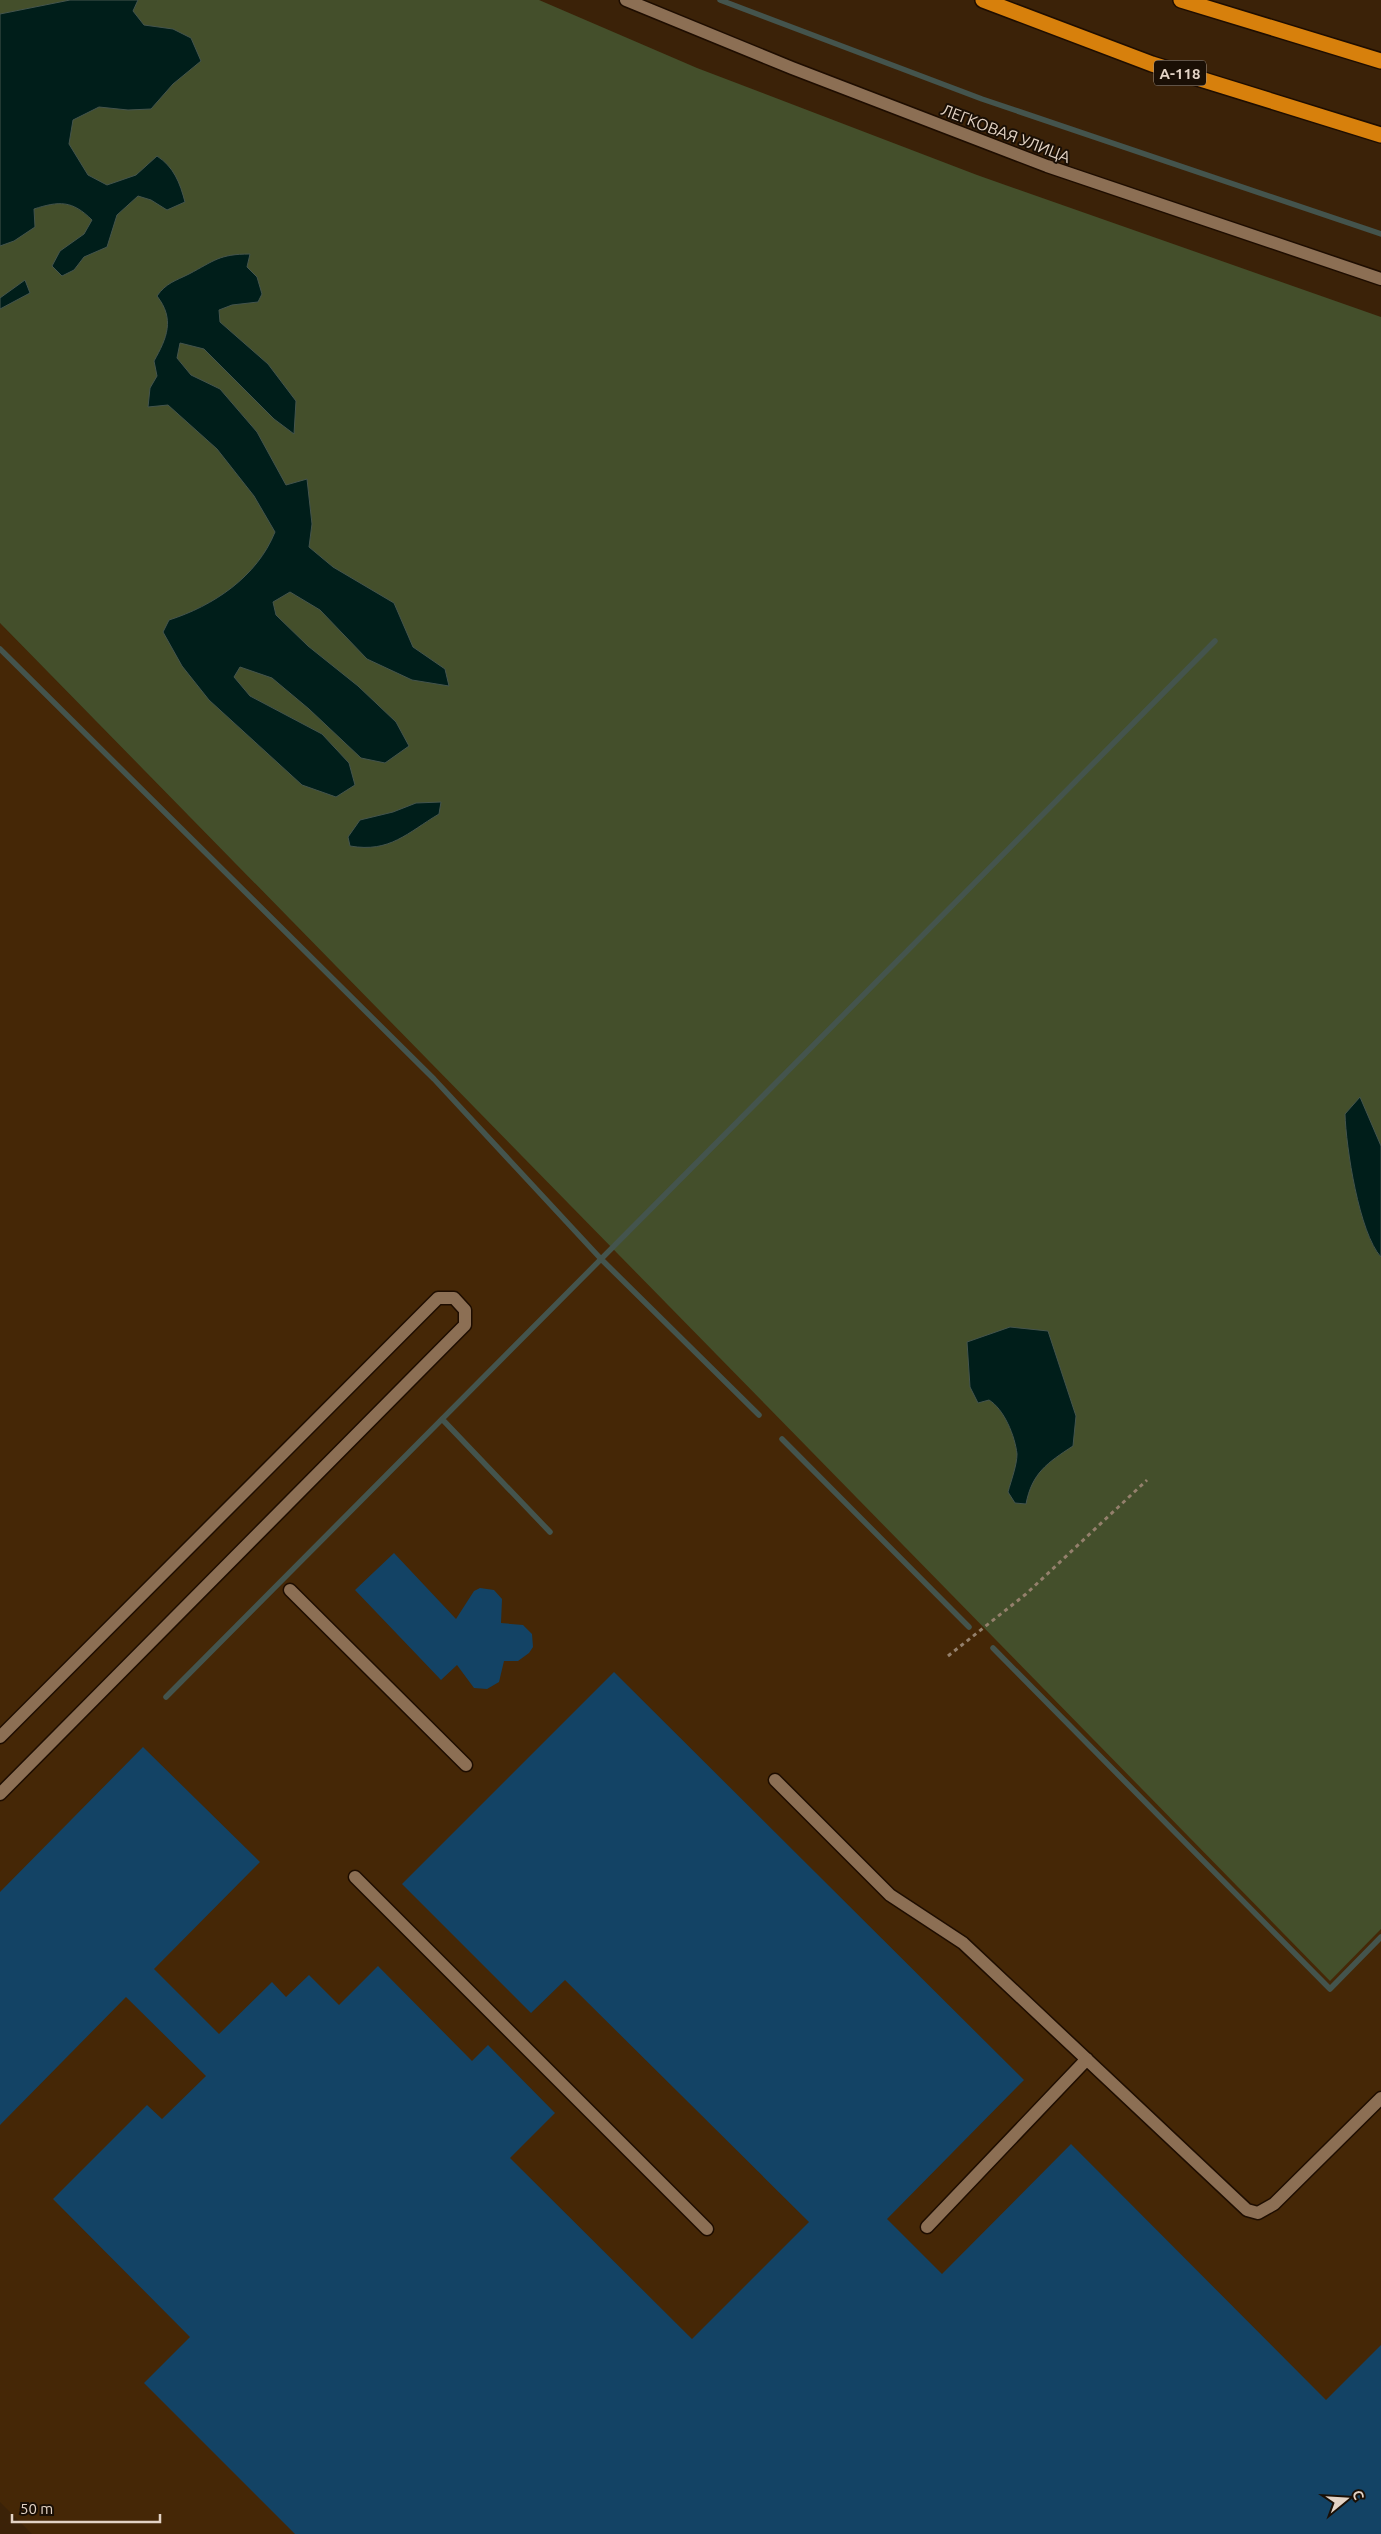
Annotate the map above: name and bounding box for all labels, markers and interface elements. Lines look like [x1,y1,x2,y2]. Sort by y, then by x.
road number: А-118 [1154,60,1206,86]
street label: ЛЕГКОВАЯ УЛИЦА [939,100,1074,166]
north arrow [1321,2474,1371,2524]
text: С [1349,2488,1367,2502]
scale bar [12,2492,160,2524]
text: 50 m [20,2500,53,2517]

